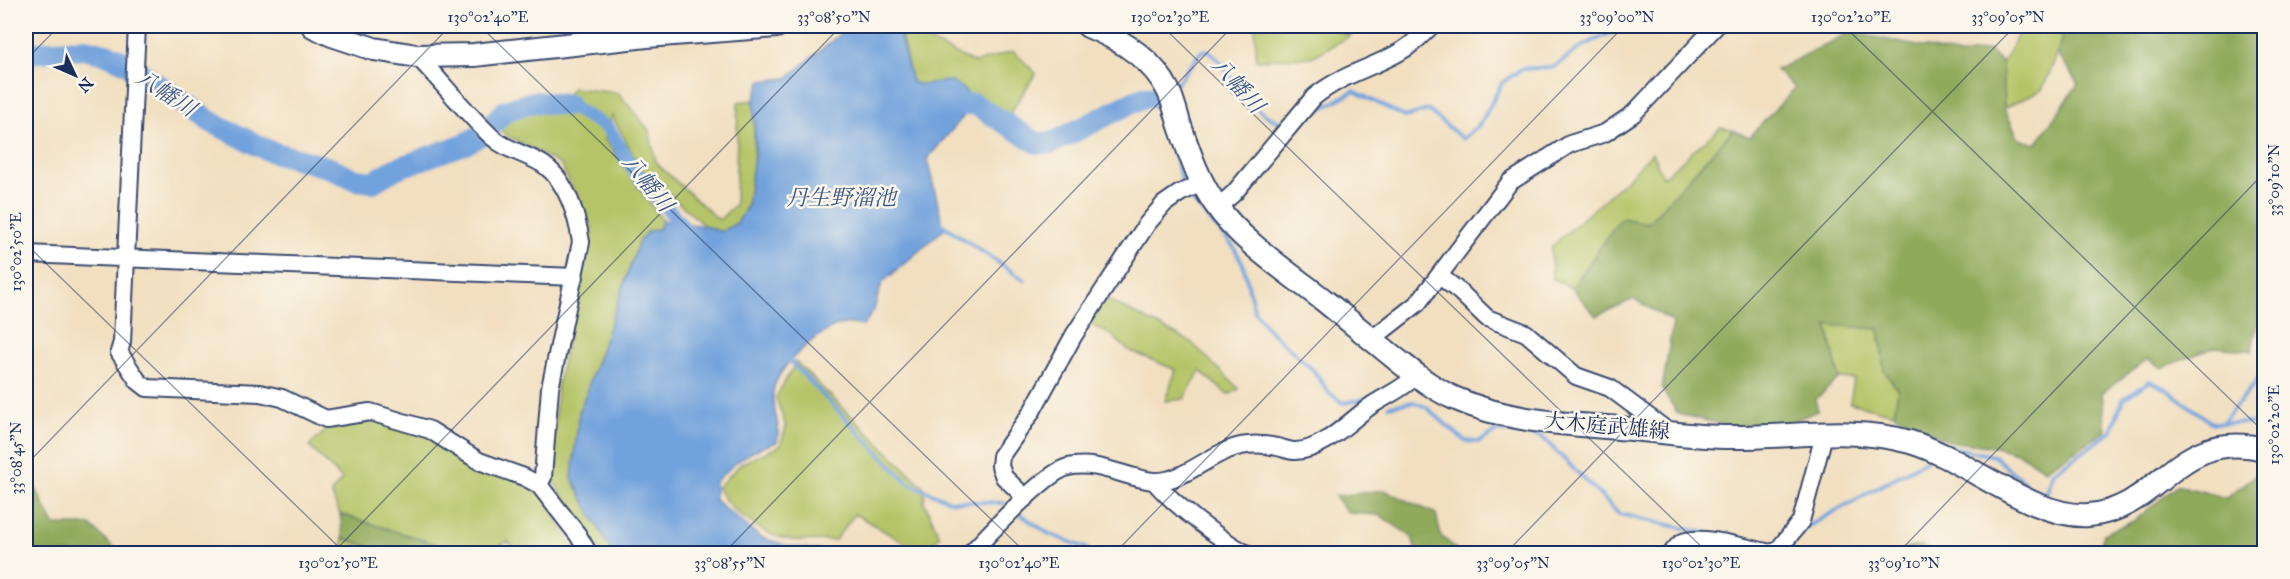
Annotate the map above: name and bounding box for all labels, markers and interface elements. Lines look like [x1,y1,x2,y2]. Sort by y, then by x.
text: 130°02'40"E [448,8,529,26]
text: 33°08'50"N [797,8,871,26]
text: 130°02'30"E [1131,8,1209,26]
text: 33°09'00"N [1579,8,1655,26]
text: 130°02'20"E [1811,8,1891,26]
text: 33°09'05"N [1971,8,2045,26]
north arrow [45,45,105,105]
water label: 八幡川 [1206,51,1271,120]
water label: 八幡川 [131,64,203,123]
text: N [74,74,97,97]
text: 33°09'10"N [2265,144,2283,216]
water label: 八幡川 [617,149,681,219]
water label: 丹生野溜池 [786,184,899,211]
text: 130°02'50"E [7,212,25,292]
text: 130°02'20"E [2265,385,2283,465]
street label: 大木庭武雄線 [1543,408,1671,444]
text: 33°08'45"N [7,421,25,494]
text: 130°02'50"E [298,554,378,572]
text: 33°08'55"N [694,554,766,572]
text: 130°02'40"E [979,554,1060,572]
text: 33°09'05"N [1476,554,1550,572]
text: 130°02'30"E [1662,554,1740,572]
text: 33°09'10"N [1868,554,1940,572]

